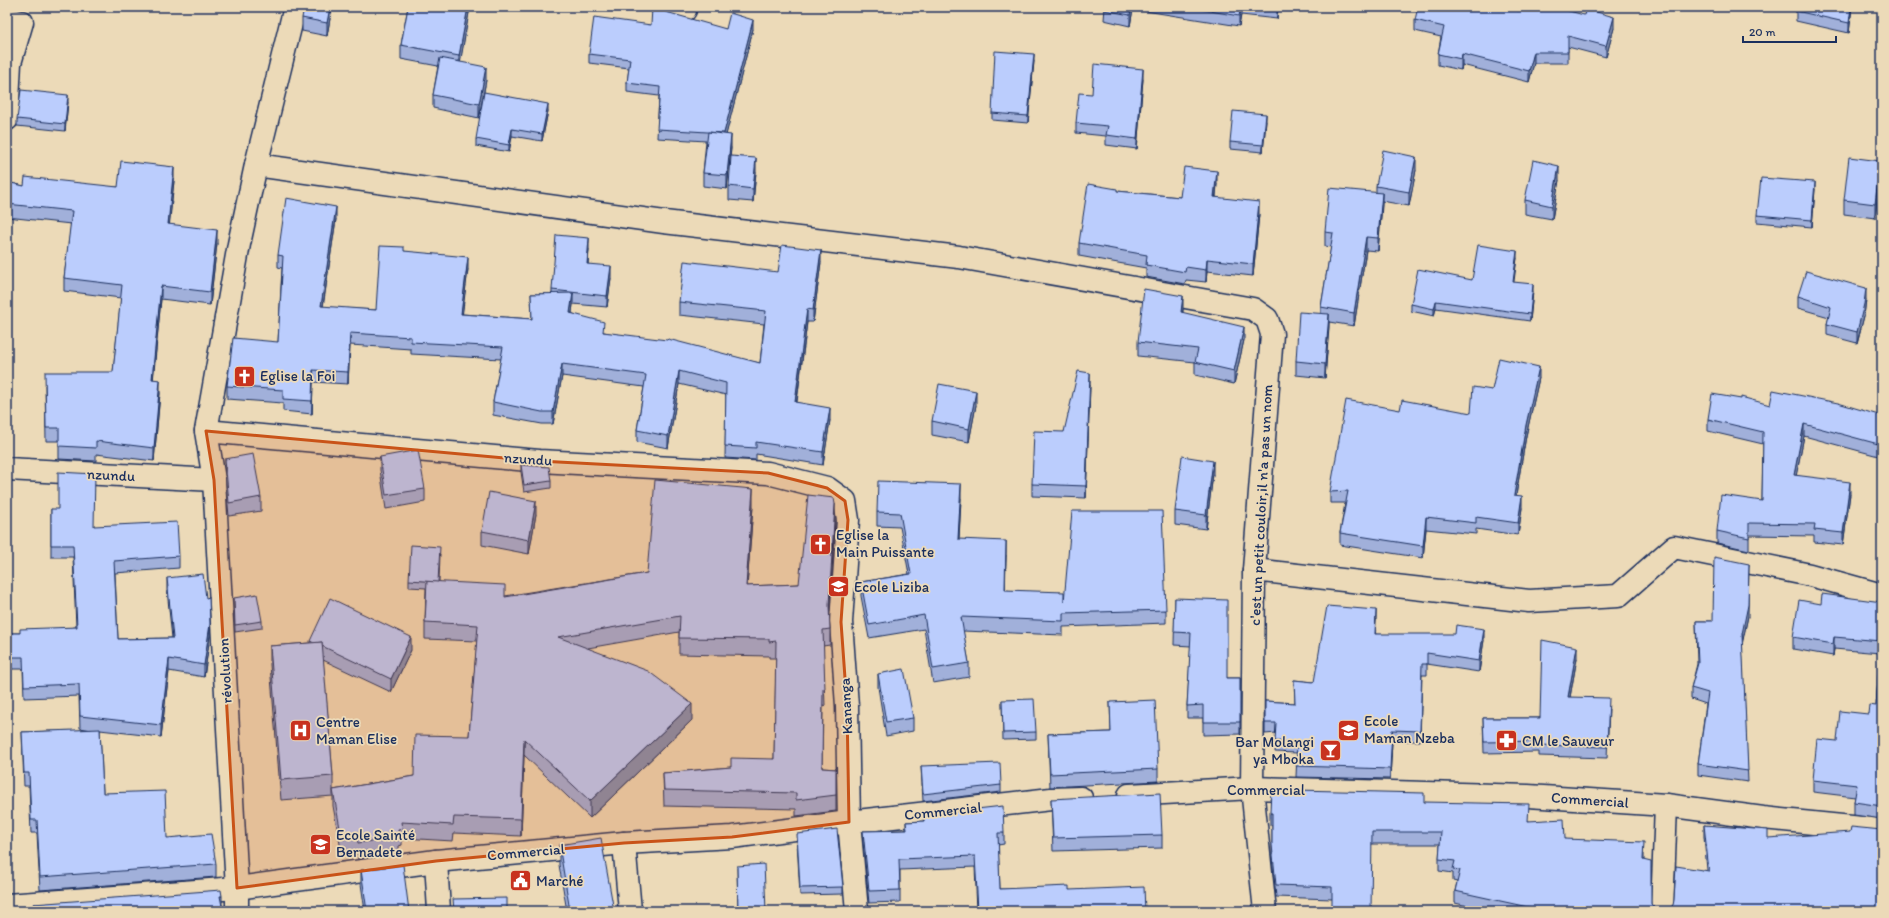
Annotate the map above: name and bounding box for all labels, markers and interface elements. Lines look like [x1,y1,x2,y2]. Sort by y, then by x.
scale bar [1743,18,1836,44]
text: 20 m [1749,25,1776,39]
church icon: Eglise la Foi [232,363,258,389]
place label: Eglise la Foi [260,367,335,385]
street label: c'est un petit couloir,il n'a pas un nom [1246,384,1276,626]
street label: nzundu [503,448,553,470]
street label: nzundu [86,465,136,485]
place label: Eglise la Main Puissante [836,526,934,561]
church icon: Eglise la Main Puissante [808,531,834,557]
school or university icon: Ecole Liziba [825,574,851,600]
place label: Ecole Liziba [854,578,930,596]
street label: révolution [214,638,236,704]
street label: Kananga [836,677,856,735]
place label: Ecole Maman Nzeba [1364,712,1455,747]
place label: Centre Maman Elise [316,713,397,748]
school or university icon: Ecole Maman Nzeba [1336,717,1362,743]
hospital icon: Centre Maman Elise [288,718,314,744]
pharmacy icon: CM le Sauveur [1493,728,1519,754]
place label: CM le Sauveur [1522,732,1614,750]
place label: Bar Molangi ya Mboka [1235,733,1314,768]
bar icon: Bar Molangi ya Mboka [1317,738,1343,764]
street label: Commercial [1227,781,1306,799]
street label: Commercial [1550,788,1630,812]
street label: Commercial [903,798,983,824]
place label: Ecole Sainté Bernadete [336,826,415,861]
school or university icon: Ecole Sainté Bernadete [308,831,334,857]
street label: Commercial [486,840,566,864]
public building icon: Marché [507,868,533,894]
place label: Marché [536,872,584,890]

